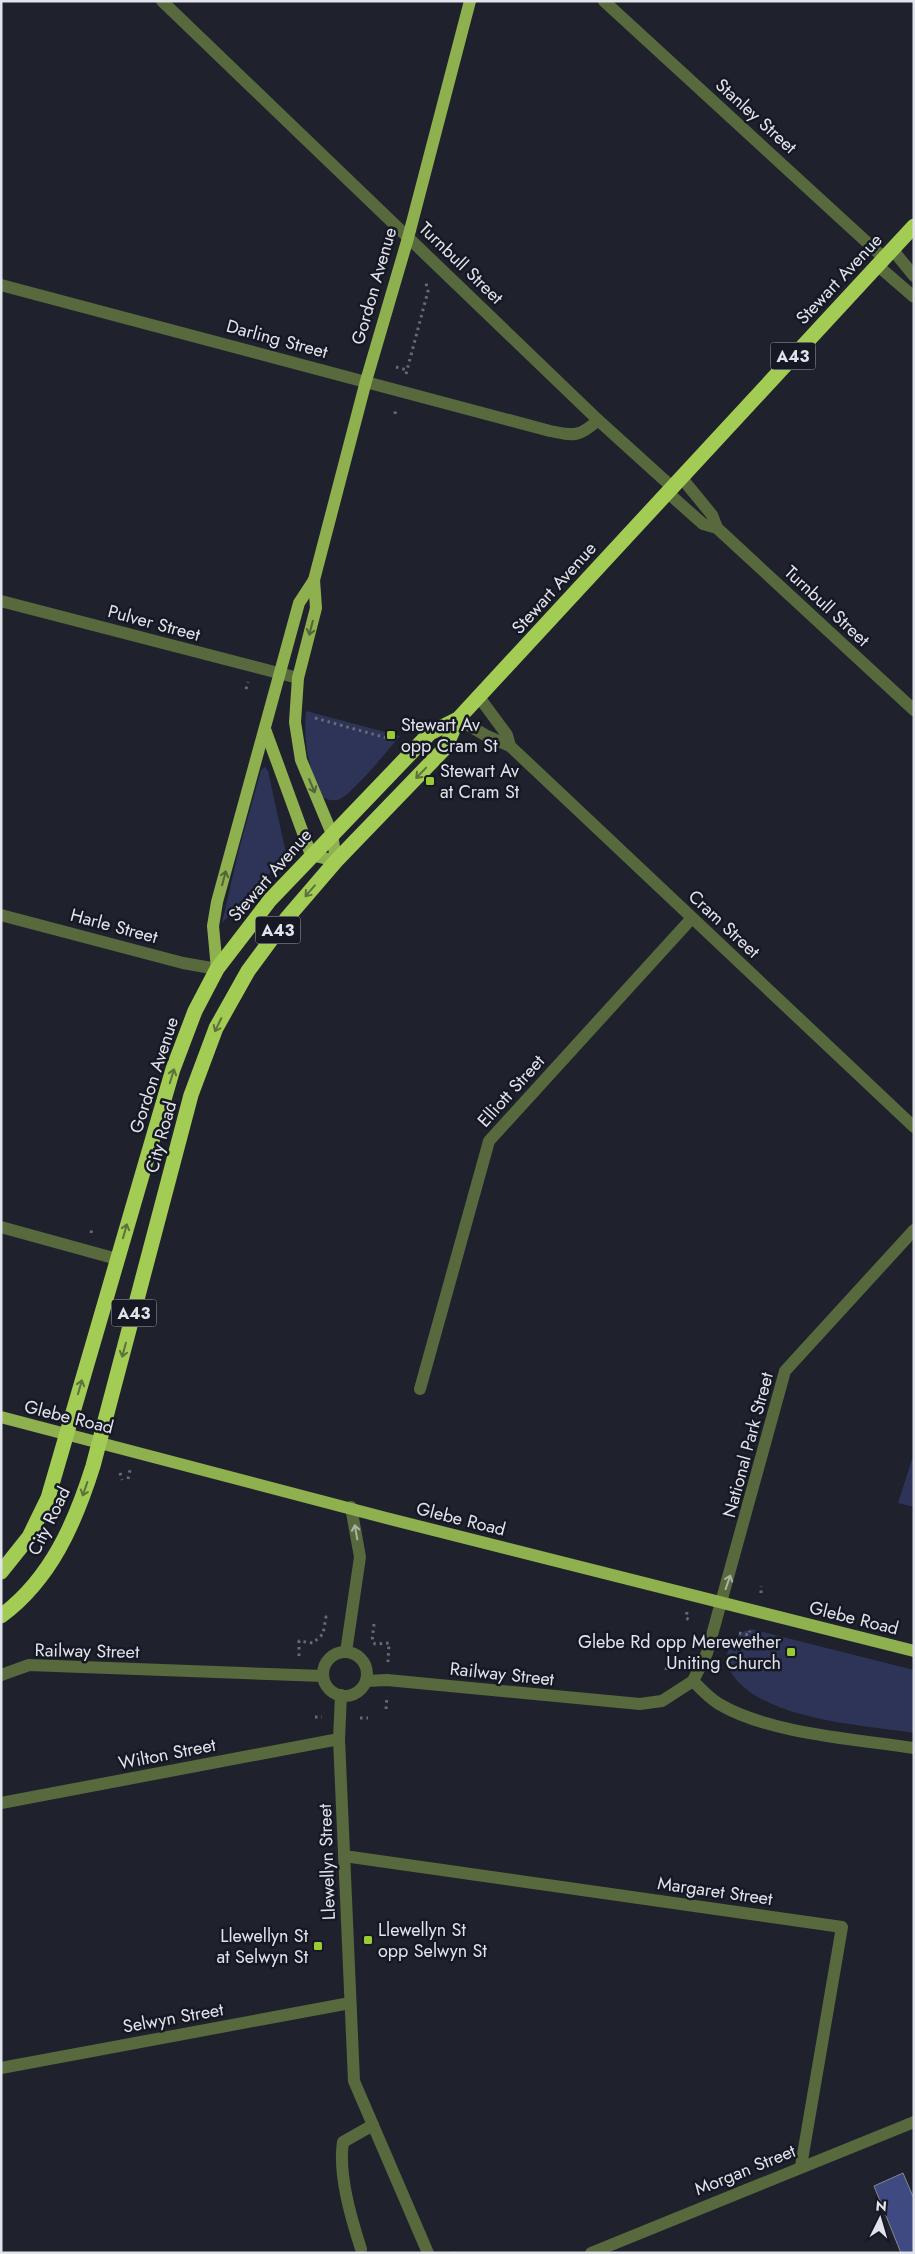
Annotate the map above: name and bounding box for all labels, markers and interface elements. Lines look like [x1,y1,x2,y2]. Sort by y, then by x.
street label: Stanley Street [710,72,803,160]
street label: Turnbull Street [413,216,509,310]
street label: Gordon Avenue [345,224,403,348]
street label: Stewart Avenue [790,228,888,330]
street label: Darling Street [223,313,331,365]
road number: A43 [770,342,816,370]
street label: Stewart Avenue [506,536,602,640]
street label: Turnbull Street [779,560,876,653]
street label: Pulver Street [105,598,204,648]
one-way arrow [305,620,315,636]
place label: Stewart Av opp Cram St [401,712,498,759]
marker: Stewart Av opp Cram St [385,729,397,741]
place label: Stewart Av at Cram St [440,758,520,805]
one-way arrow [415,766,427,779]
marker: Stewart Av at Cram St [424,775,436,787]
one-way arrow [308,778,317,793]
street label: Stewart Avenue [222,823,318,927]
one-way arrow [220,871,229,887]
street label: Cram Street [682,884,766,965]
one-way arrow [304,885,316,898]
street label: Harle Street [67,902,161,950]
road number: A43 [256,916,300,944]
street label: Gordon Avenue [123,1013,185,1137]
one-way arrow [213,1017,222,1032]
street label: Elliott Street [471,1048,551,1133]
one-way arrow [167,1068,177,1084]
street label: City Road [139,1098,183,1176]
one-way arrow [121,1224,131,1240]
road number: A43 [112,1300,156,1326]
one-way arrow [119,1341,128,1357]
street label: National Park Street [716,1369,780,1521]
one-way arrow [75,1380,85,1396]
street label: Glebe Road [22,1393,116,1441]
one-way arrow [80,1481,90,1497]
street label: City Road [21,1482,77,1560]
street label: Glebe Road [414,1495,508,1543]
one-way arrow [350,1525,360,1541]
one-way arrow [723,1575,733,1591]
street label: Glebe Road [807,1594,901,1642]
place label: Glebe Rd opp Merewether Uniting Church [578,1629,782,1676]
street label: Railway Street [34,1637,140,1665]
marker: Glebe Rd opp Merewether Uniting Church [785,1646,797,1658]
street label: Railway Street [449,1656,556,1692]
street label: Wilton Street [116,1732,219,1776]
street label: Llewellyn Street [312,1803,342,1921]
street label: Margaret Street [656,1870,775,1912]
place label: Llewellyn St opp Selwyn St [378,1917,487,1964]
place label: Llewellyn St at Selwyn St [217,1923,309,1970]
marker: Llewellyn St opp Selwyn St [362,1934,374,1946]
marker: Llewellyn St at Selwyn St [312,1940,324,1952]
street label: Selwyn Street [121,1996,226,2040]
street label: Morgan Street [691,2138,800,2202]
north arrow [855,2194,905,2244]
text: N [875,2196,888,2216]

